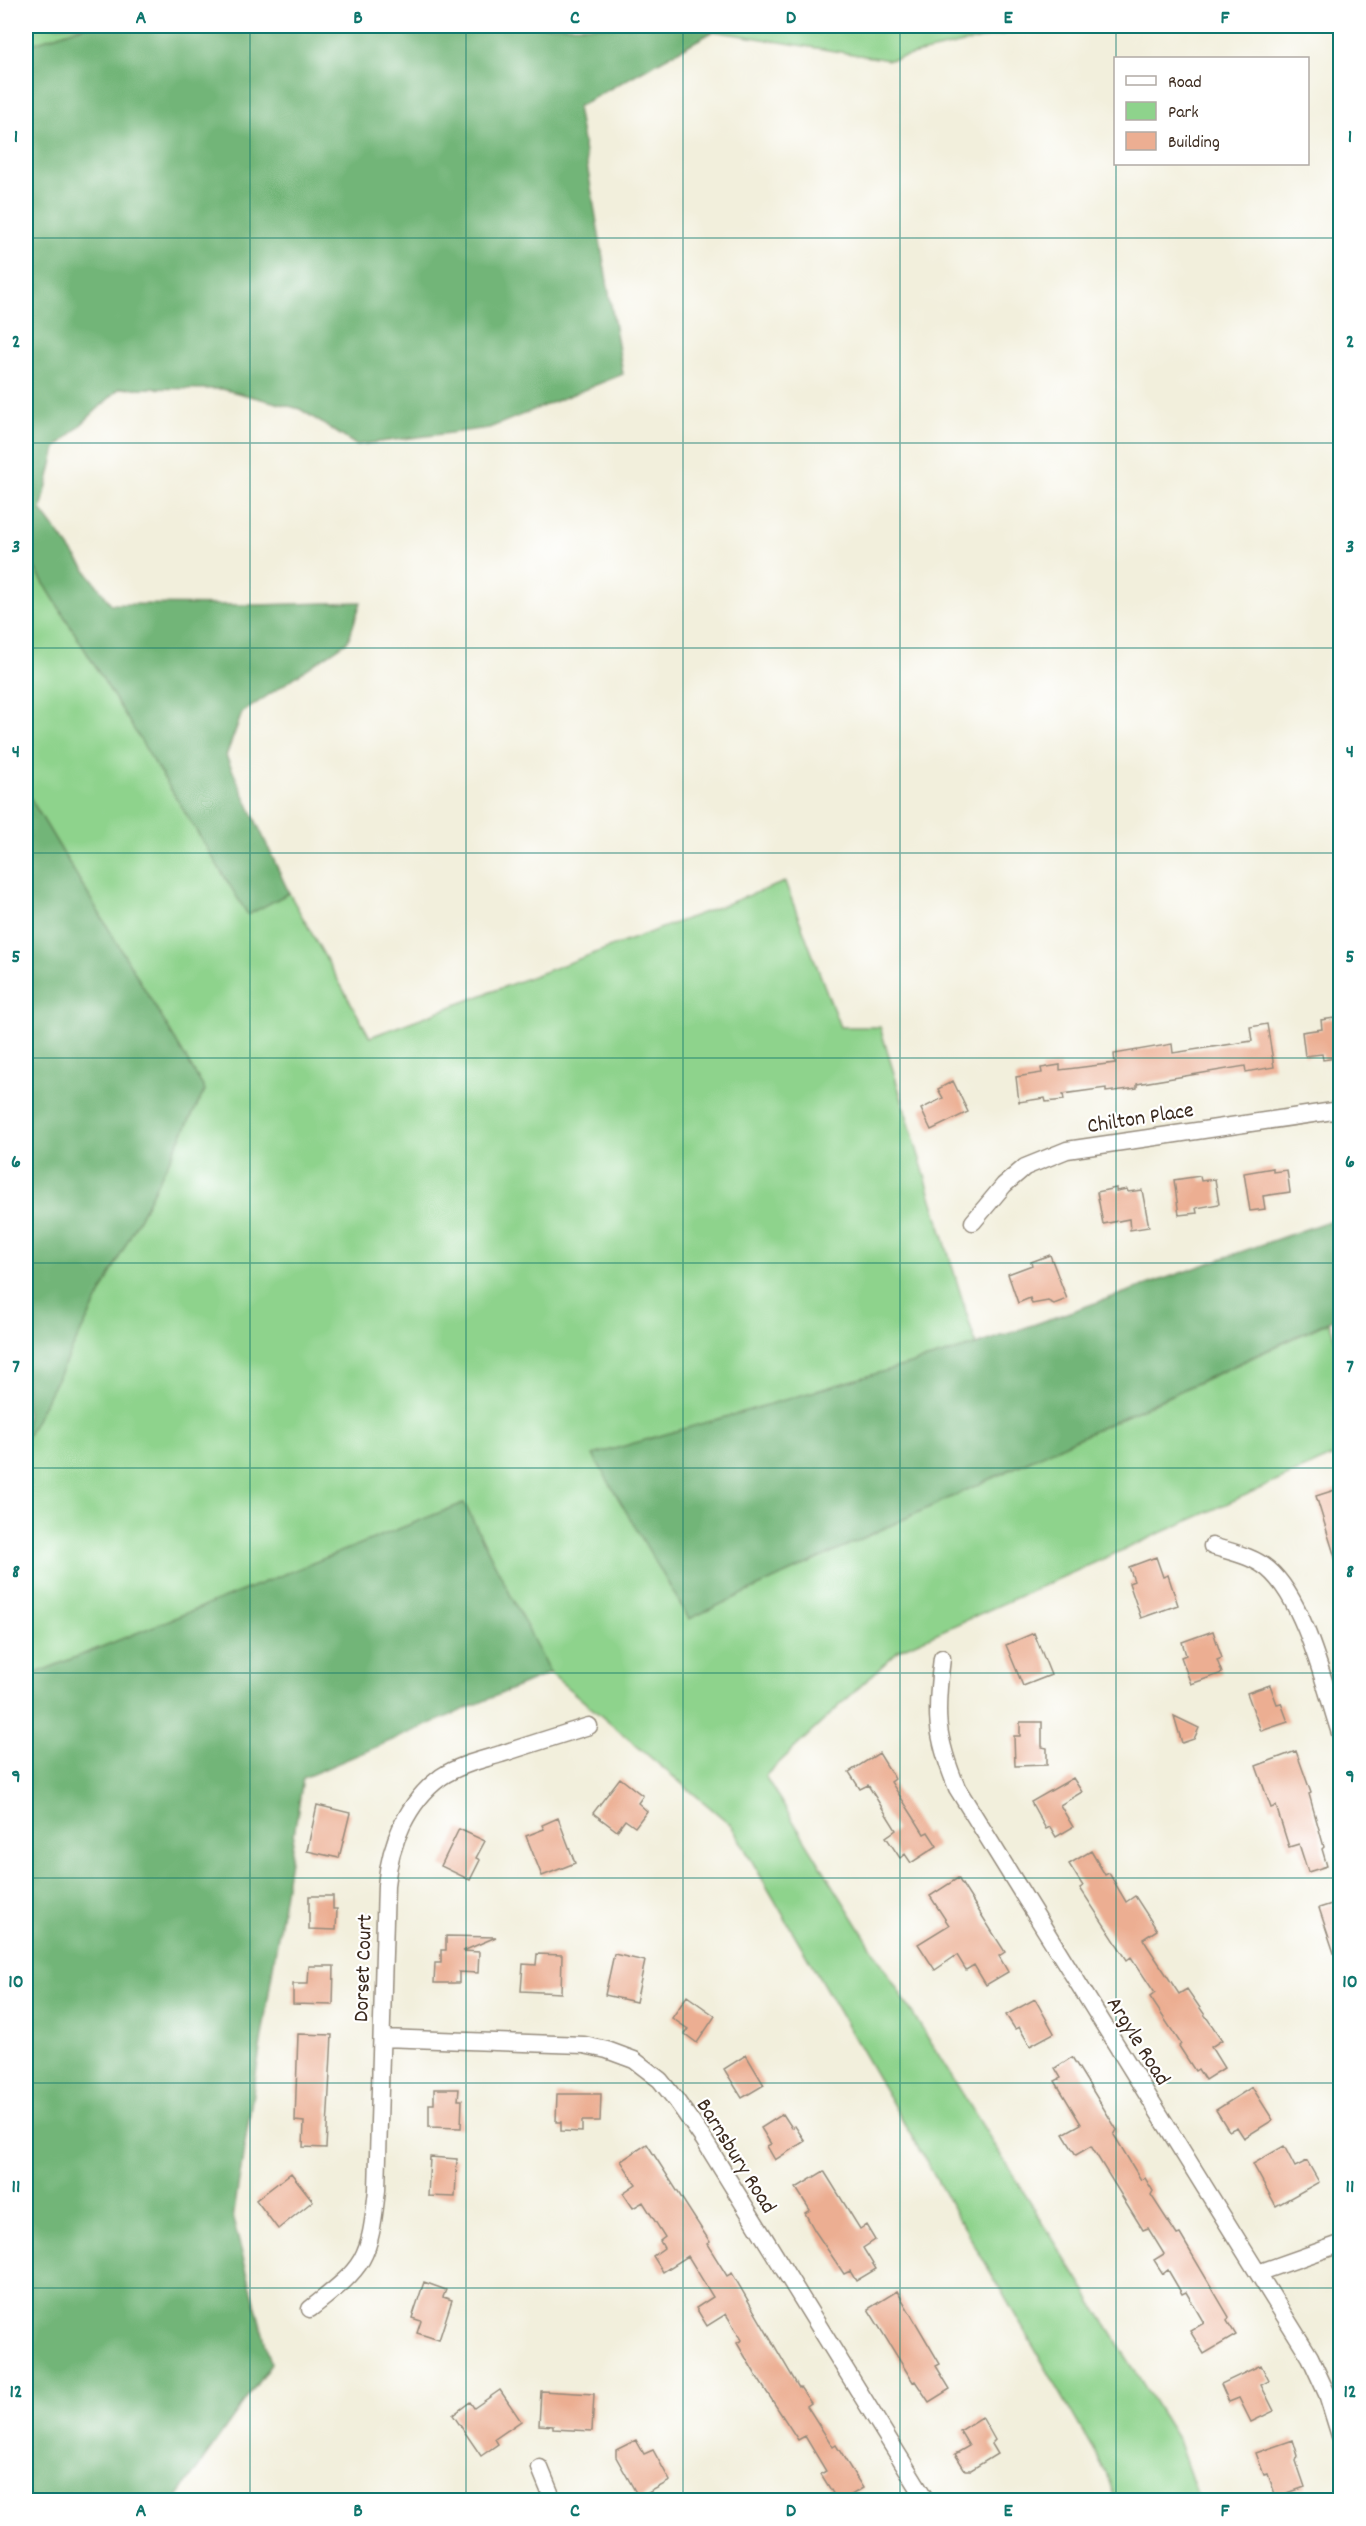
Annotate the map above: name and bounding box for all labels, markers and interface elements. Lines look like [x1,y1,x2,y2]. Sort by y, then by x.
text: A [136,5,147,33]
text: B [353,5,363,33]
text: C [570,5,580,33]
text: D [786,5,797,33]
text: E [1003,5,1013,33]
text: F [1221,5,1231,33]
legend [1114,57,1309,165]
text: Road [1168,71,1202,96]
text: Park [1168,101,1199,126]
text: 1 [14,124,18,152]
text: 1 [1348,124,1352,152]
text: Building [1168,131,1220,156]
text: 2 [12,329,20,357]
text: 2 [1346,329,1354,357]
text: 3 [12,534,20,562]
text: 3 [1346,534,1354,562]
text: 4 [12,739,20,767]
text: 4 [1346,739,1354,767]
text: 5 [11,944,21,972]
text: 5 [1345,944,1355,972]
street label: Chilton Place [1085,1096,1196,1143]
text: 6 [11,1149,21,1177]
text: 6 [1345,1149,1355,1177]
text: 7 [12,1354,20,1382]
text: 7 [1346,1354,1354,1382]
text: 8 [12,1559,20,1587]
text: 8 [1346,1559,1354,1587]
text: 9 [11,1764,21,1792]
text: 9 [1345,1764,1355,1792]
street label: Dorset Court [347,1914,382,2023]
text: 10 [8,1969,24,1997]
text: 10 [1342,1969,1358,1997]
street label: Argyle Road [1097,1991,1177,2092]
street label: Barnsbury Road [687,2093,783,2220]
text: 11 [12,2174,20,2202]
text: 11 [1346,2174,1354,2202]
text: 12 [9,2379,23,2407]
text: 12 [1343,2379,1357,2407]
text: A [136,2498,147,2526]
text: B [353,2498,363,2526]
text: C [570,2498,580,2526]
text: D [786,2498,797,2526]
text: E [1003,2498,1013,2526]
text: F [1221,2498,1231,2526]

